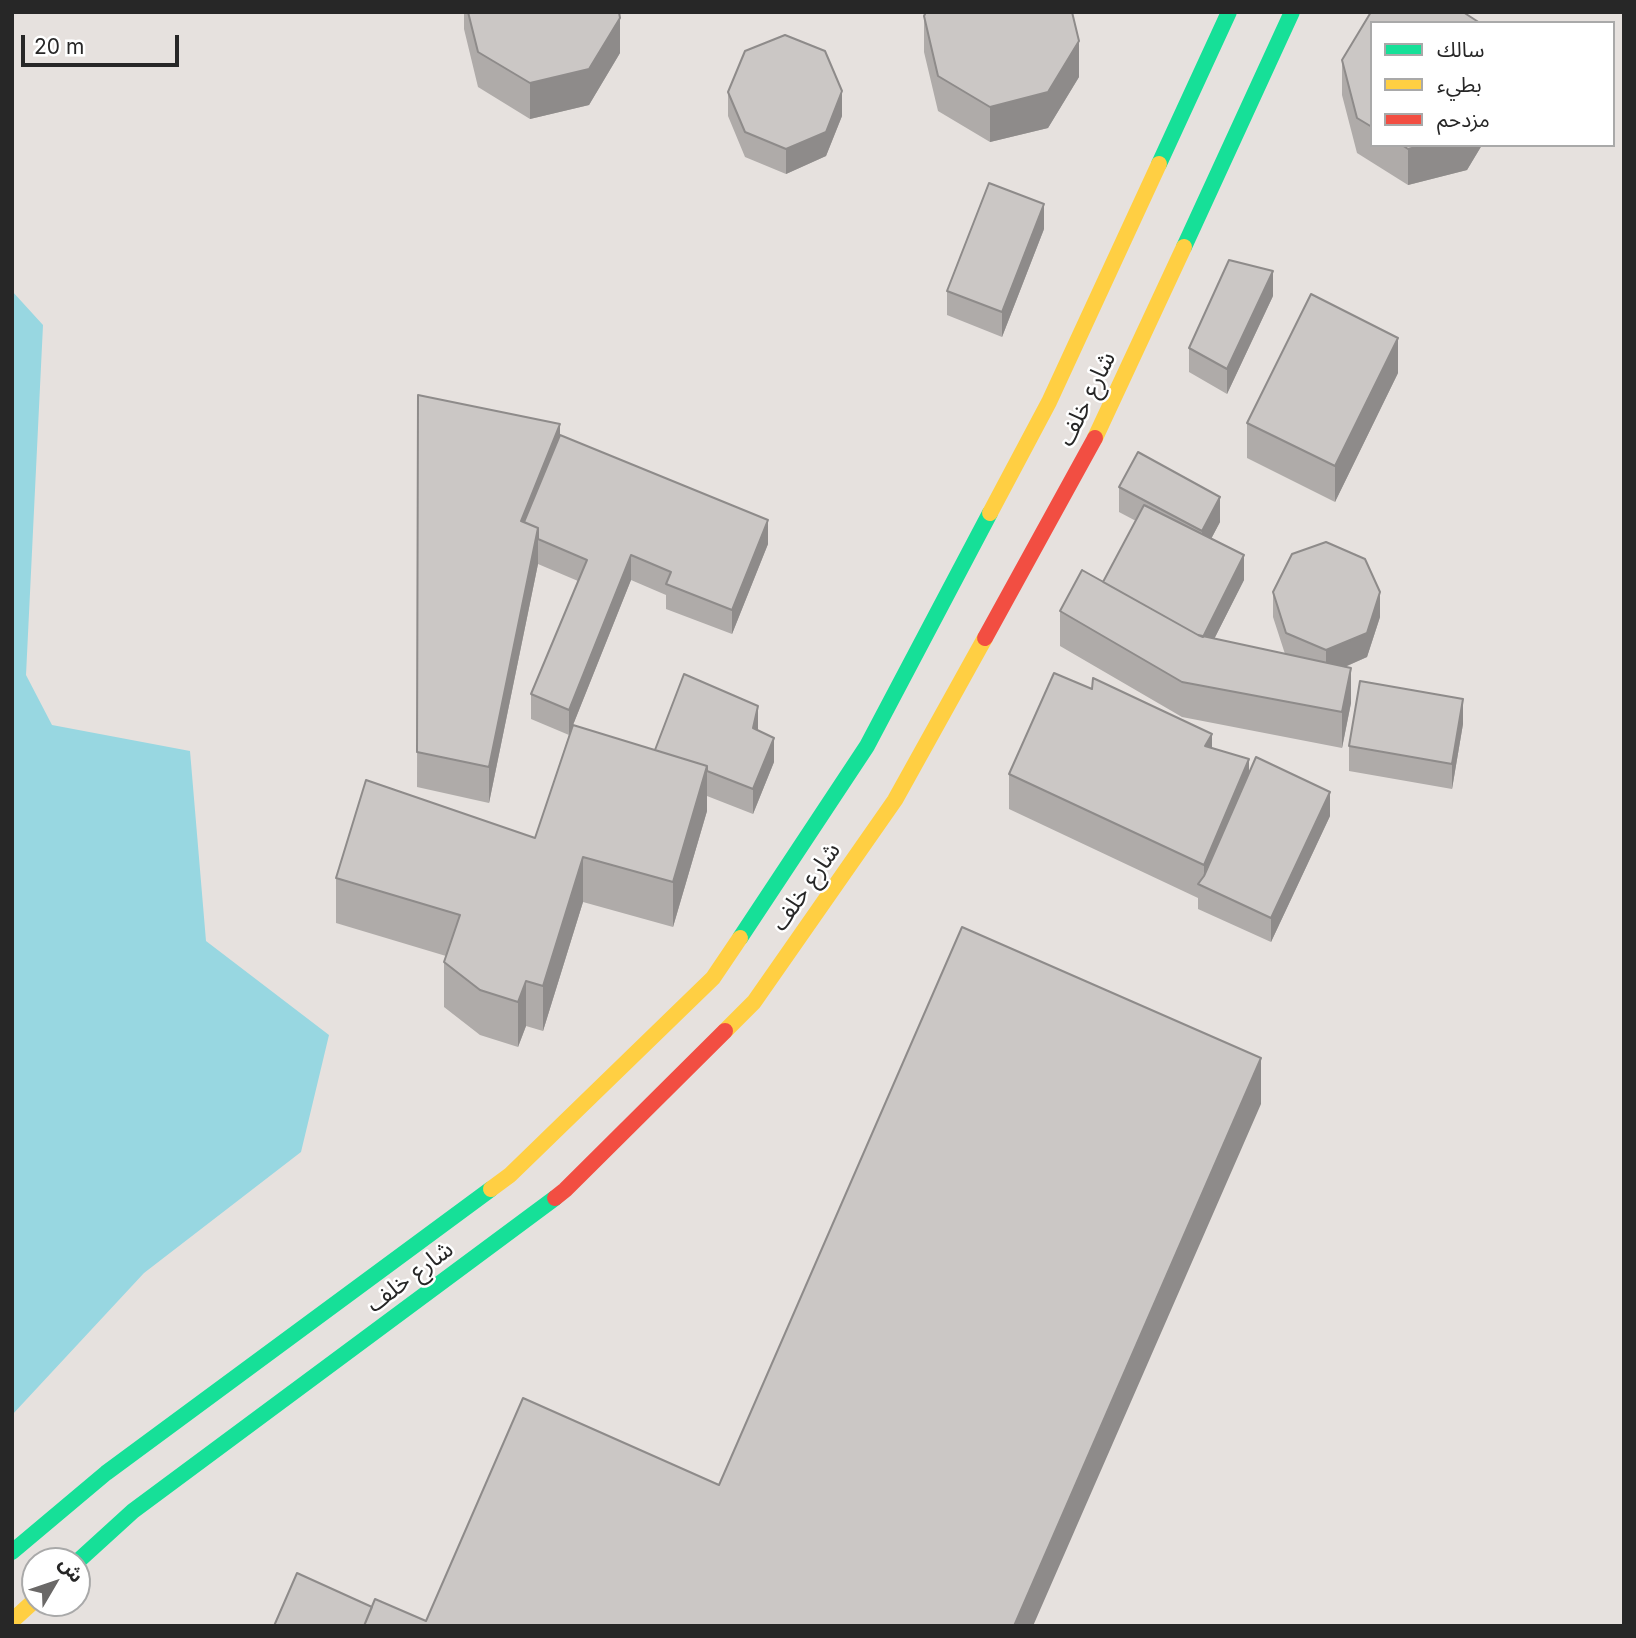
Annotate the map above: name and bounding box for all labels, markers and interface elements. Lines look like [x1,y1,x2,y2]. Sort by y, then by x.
scale bar [24,21,182,65]
legend [1370,21,1615,147]
text: 20 m [34,34,84,59]
text: سالك [1437,37,1484,62]
text: بطيء [1437,72,1482,97]
text: مزدحم [1437,107,1490,132]
street label: شارع خلف [1052,347,1122,451]
street label: شارع خلف [765,837,847,937]
street label: شارع خلف [361,1235,459,1319]
north arrow [21,1547,91,1617]
text: ش [54,1552,88,1587]

